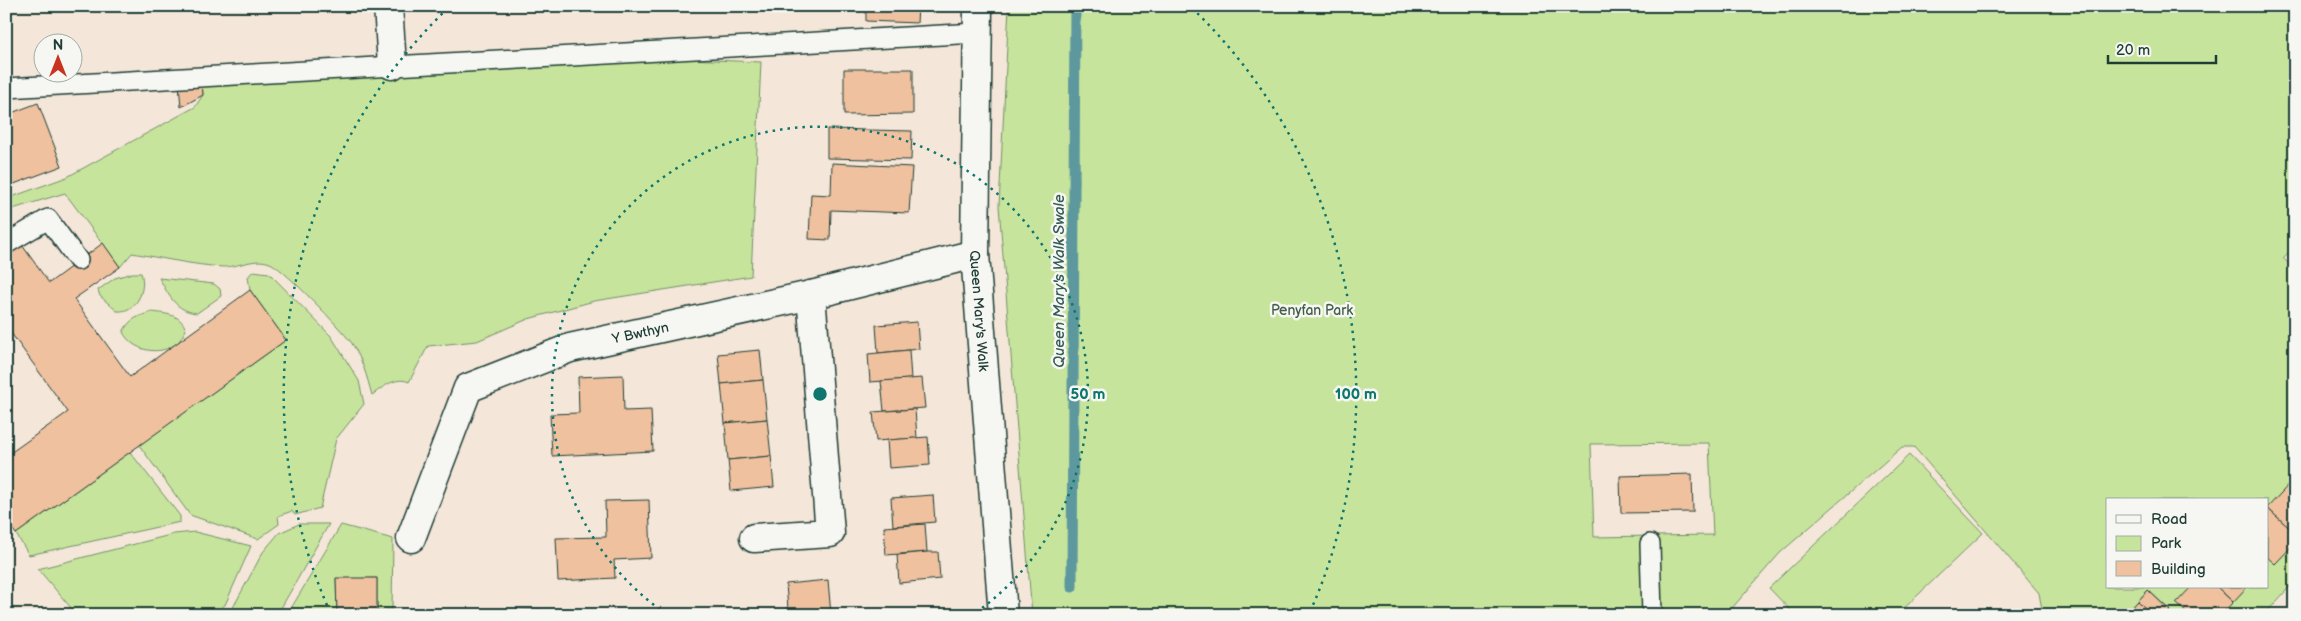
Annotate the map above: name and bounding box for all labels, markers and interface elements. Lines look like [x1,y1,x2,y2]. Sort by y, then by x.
north arrow [32,32,82,82]
scale bar [2108,32,2216,64]
text: N [53,37,63,54]
text: 20 m [2116,41,2150,60]
water label: Queen Mary's Walk Swale [1050,194,1069,368]
street label: Queen Mary's Walk [966,250,992,372]
park label: Penyfan Park [1271,302,1353,319]
street label: Y Bwthyn [610,319,670,348]
centre of rings [811,385,829,403]
text: 50 m [1071,385,1106,404]
text: 100 m [1335,385,1377,404]
legend [2106,498,2268,588]
text: Road [2151,510,2187,529]
text: Park [2151,534,2182,553]
text: Building [2151,560,2206,579]

